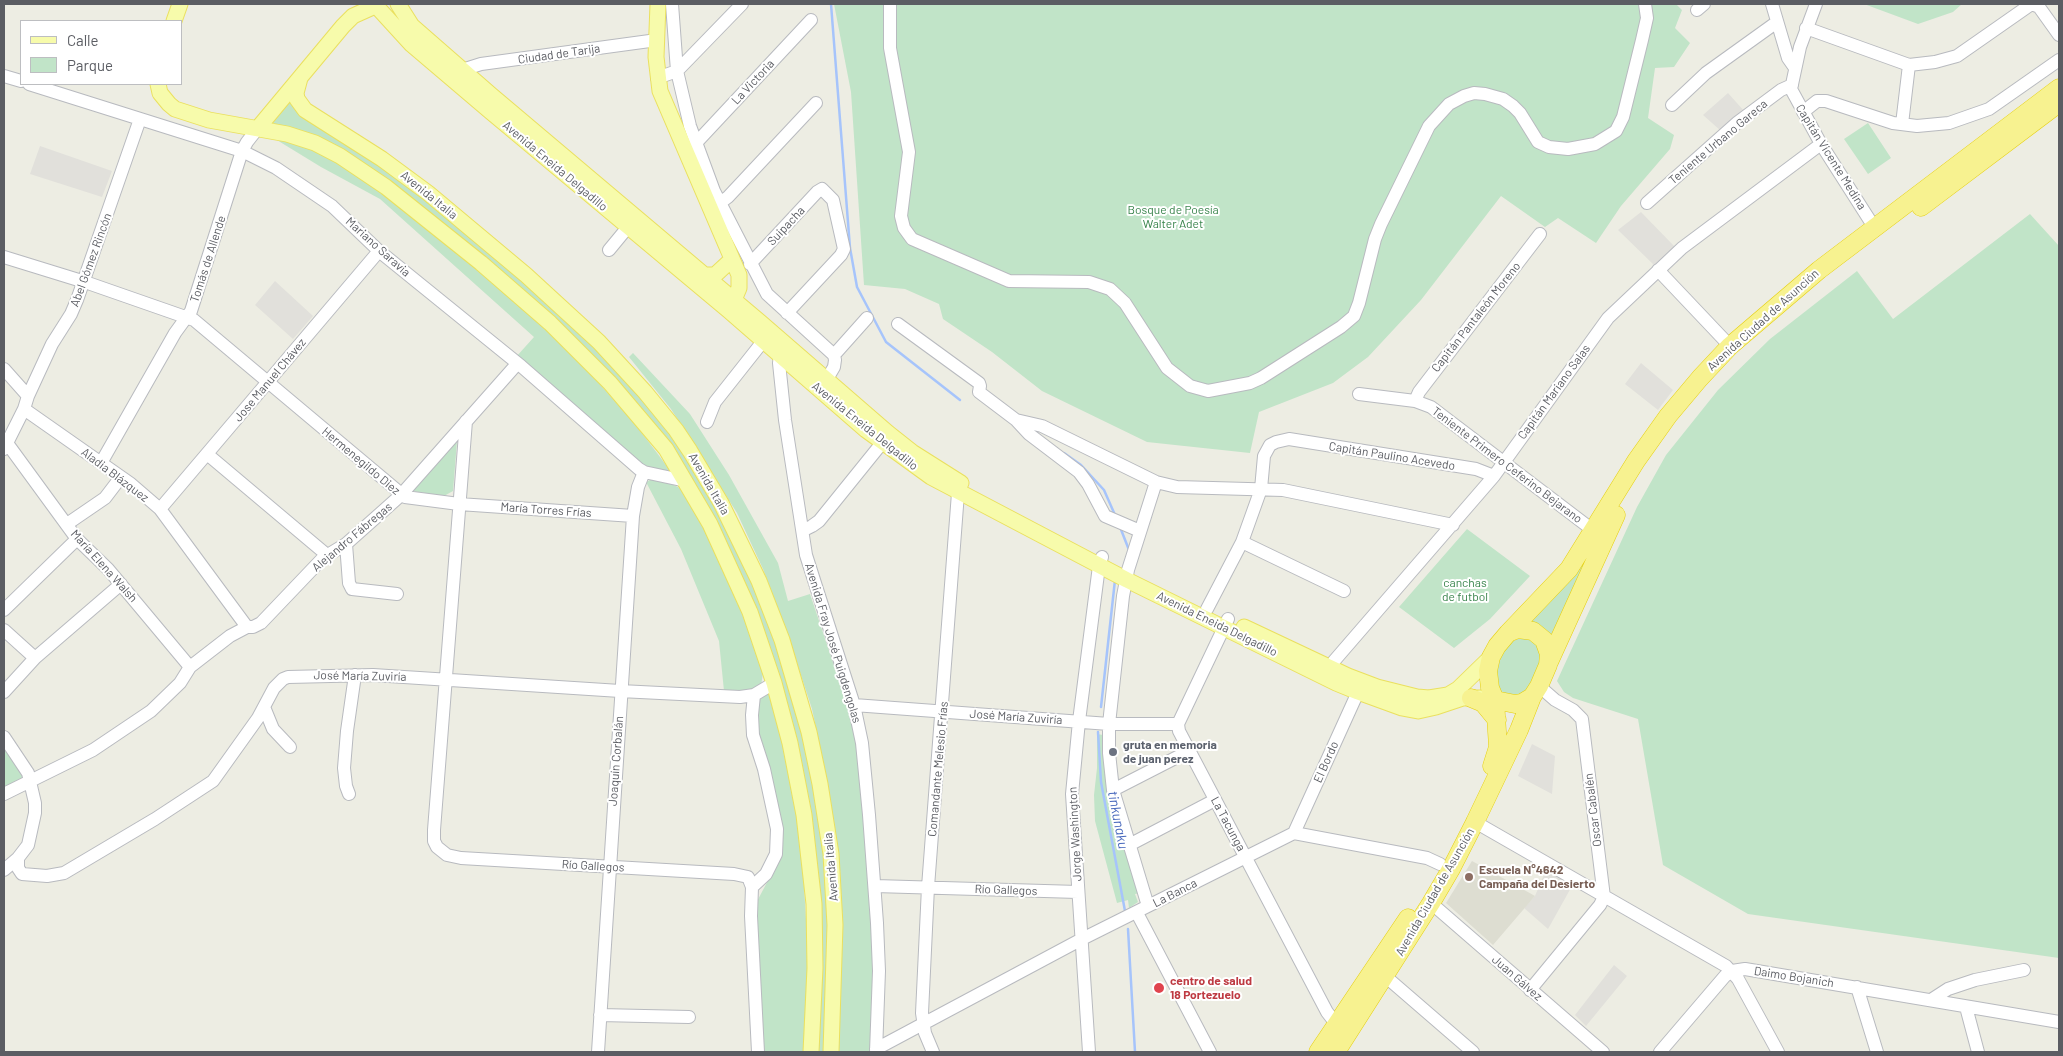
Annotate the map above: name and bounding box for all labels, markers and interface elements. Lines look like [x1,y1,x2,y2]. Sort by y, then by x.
legend [20,20,182,85]
text: Calle [67,31,99,49]
street label: Ciudad de Tarija [517,41,601,67]
text: Parque [67,56,113,74]
street label: La Victoria [729,57,777,107]
street label: Teniente Urbano Gareca [1666,97,1770,187]
street label: Capitán Vicente Medina [1793,102,1869,212]
street label: Avenida Eneida Delgadillo [500,118,610,214]
street label: Avenida Italia [398,168,460,222]
park label: Bosque de Poesía Walter Adet [1127,203,1219,231]
street label: Suipacha [764,204,808,248]
street label: Abel Gómez Rincón [67,211,115,309]
street label: Tomás de Allende [187,214,229,304]
street label: Mariano Saravia [343,214,413,280]
street label: Capitán Pantaleón Moreno [1429,259,1523,375]
street label: Avenida Ciudad de Asunción [1704,266,1822,374]
street label: Jose Manuel Chávez [231,335,309,425]
street label: Capitán Mariano Salas [1515,342,1593,442]
street label: Avenida Eneida Delgadillo [809,379,921,473]
street label: Teniente Primero Ceferino Bejarano [1429,404,1585,526]
street label: Hermenegildo Diez [319,424,403,498]
street label: Capitán Paulino Acevedo [1328,439,1456,473]
street label: Aladia Blázquez [78,445,152,505]
street label: Avenida Italia [686,451,732,517]
street label: Alejandro Fábregas [309,499,395,575]
street label: María Torres Frías [500,500,592,520]
street label: María Elena Walsh [68,527,140,605]
street label: Avenida Fray José Puigdengolas [802,561,864,725]
park label: canchas de futbol [1442,576,1488,604]
street label: Avenida Eneida Delgadillo [1154,589,1280,659]
street label: José María Zuviría [313,668,407,684]
street label: Comandante Melesio Frías [925,701,951,837]
street label: José María Zuviría [969,707,1063,727]
street label: Joaquín Corbalán [606,715,626,807]
place label: gruta en memoria de juan perez [1123,738,1217,766]
street label: El Bordo [1310,739,1342,785]
marker: gruta en memoria de juan perez [1107,746,1119,758]
street label: Oscar Cabalén [1581,772,1605,848]
street label: Jorge Washington [1065,786,1085,882]
water label: tinkunaku [1104,790,1132,850]
street label: La Tacunga [1208,794,1248,854]
street label: Avenida Ciudad de Asunción [1392,825,1478,959]
street label: Avenida Italia [821,832,841,902]
street label: Río Gallegos [561,857,625,875]
place label: Escuela N°4642 Campaña del Desierto [1479,863,1595,891]
marker: Escuela N°4642 Campaña del Desierto [1463,871,1475,883]
street label: La Banca [1150,876,1200,910]
street label: Río Gallegos [974,882,1038,898]
street label: Juan Gálvez [1489,952,1545,1004]
street label: Daimo Bojanich [1753,964,1835,990]
place label: centro de salud 18 Portezuelo [1170,974,1252,1002]
marker: centro de salud 18 Portezuelo [1152,981,1166,995]

